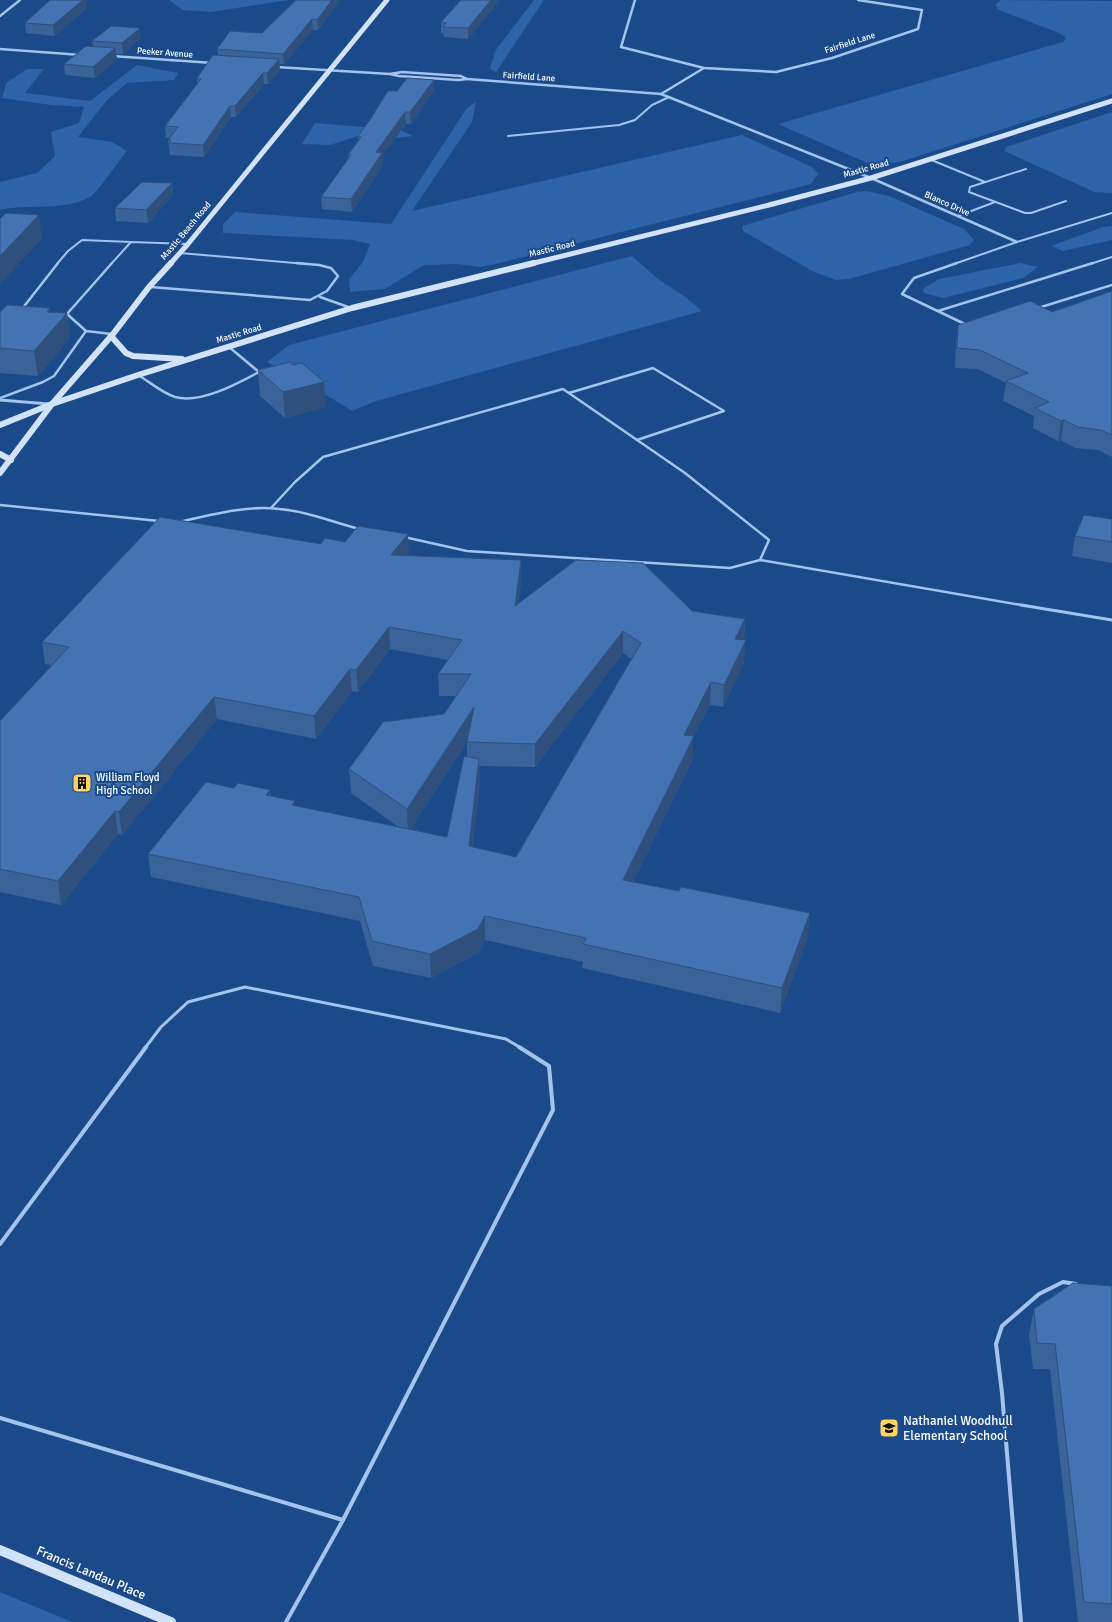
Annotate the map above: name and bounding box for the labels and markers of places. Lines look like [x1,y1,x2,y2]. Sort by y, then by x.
place label: William Floyd High School [96,771,160,797]
building icon: William Floyd High School [71,772,93,794]
place label: Nathaniel Woodhull Elementary School [903,1413,1013,1444]
school or university icon: Nathaniel Woodhull Elementary School [878,1417,900,1439]

